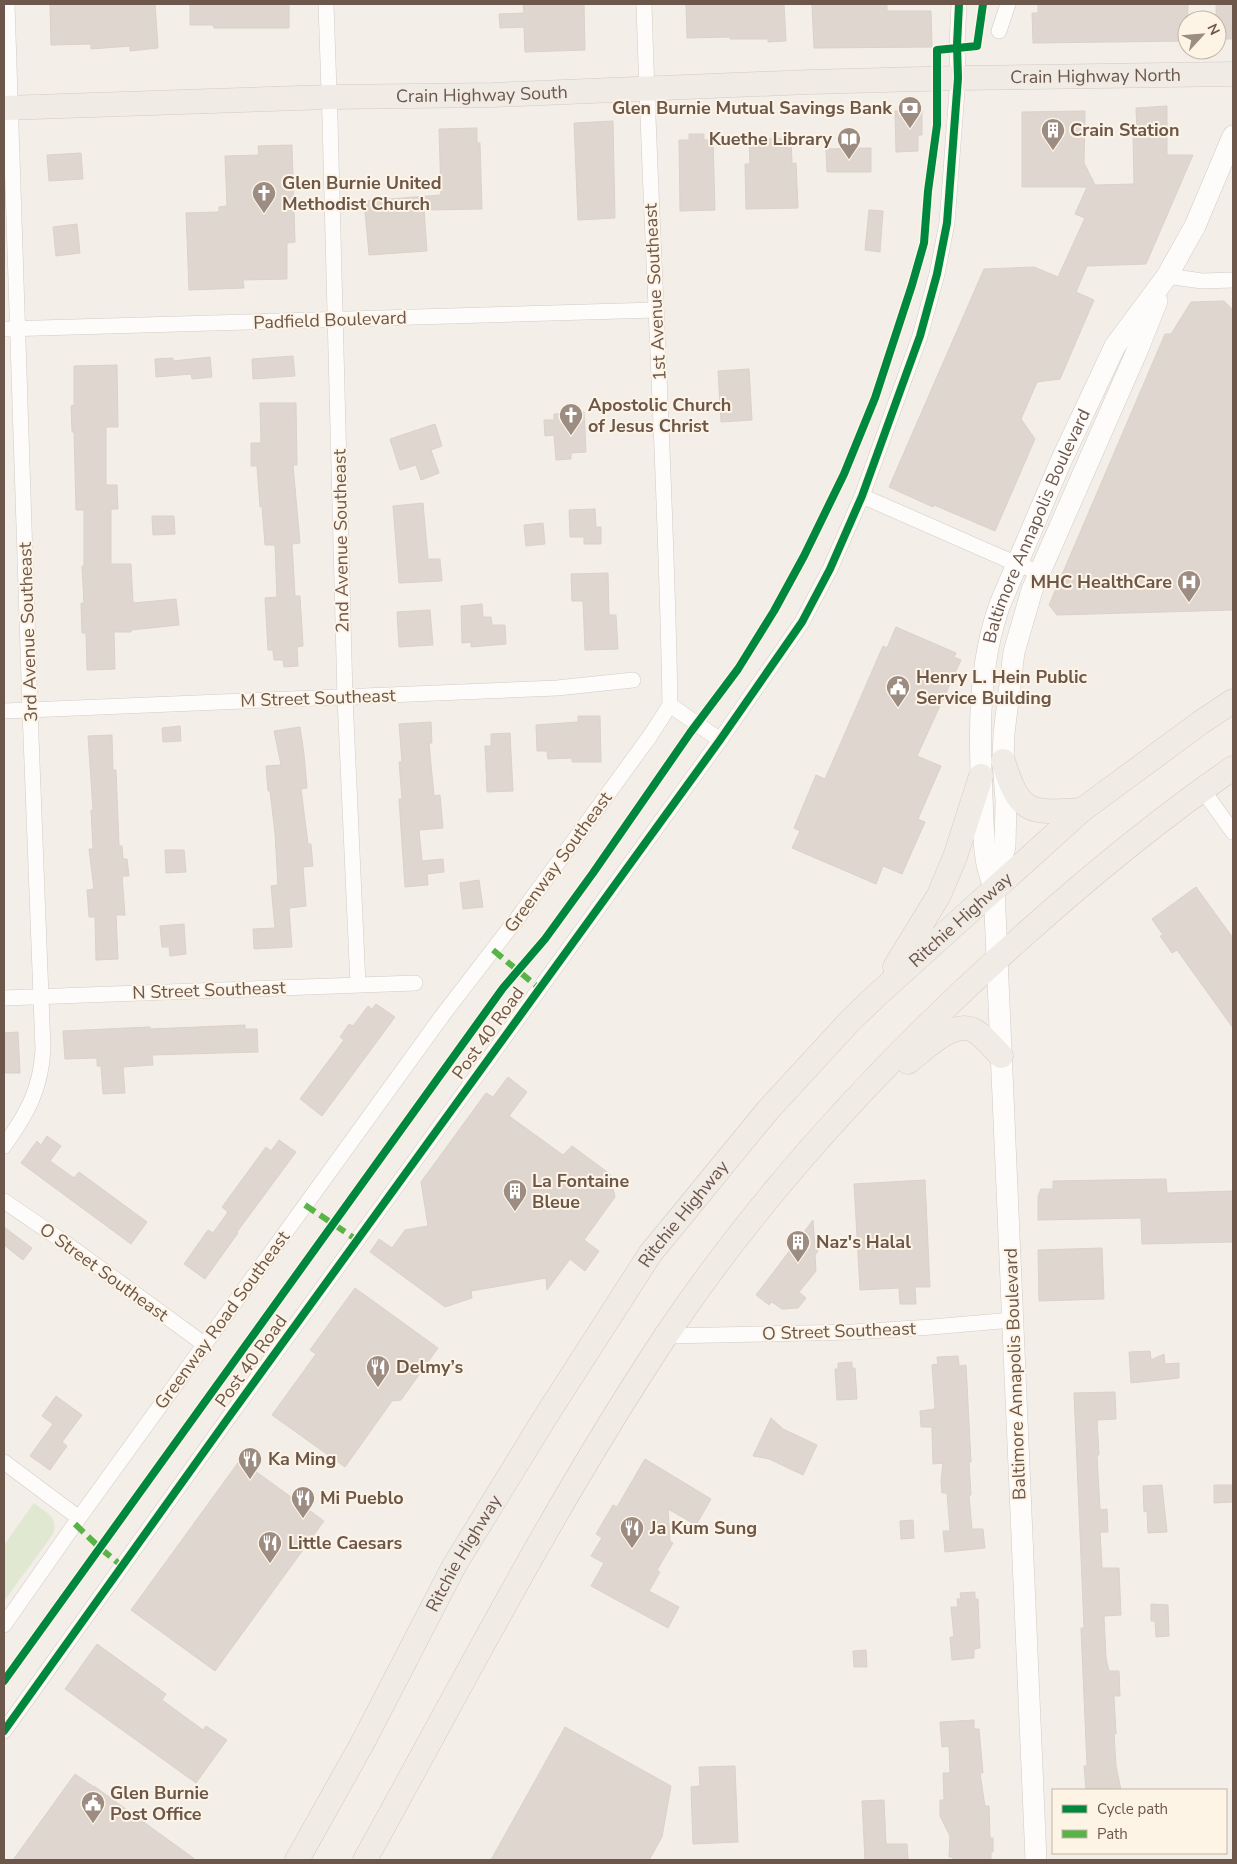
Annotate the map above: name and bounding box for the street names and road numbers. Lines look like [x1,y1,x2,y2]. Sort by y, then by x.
street label: Crain Highway North [1010,63,1181,89]
street label: Crain Highway South [396,80,568,108]
street label: 1st Avenue Southeast [638,202,672,381]
street label: Padfield Boulevard [253,305,407,335]
street label: Baltimore Annapolis Boulevard [977,405,1096,646]
street label: 2nd Avenue Southeast [327,448,355,633]
street label: 3rd Avenue Southeast [13,541,43,722]
street label: M Street Southeast [240,683,397,713]
street label: Greenway Southeast [499,786,618,937]
street label: Ritchie Highway [904,866,1018,973]
street label: N Street Southeast [132,975,287,1005]
street label: Post 40 Road [446,982,530,1084]
street label: Ritchie Highway [633,1155,735,1272]
street label: O Street Southeast [35,1217,174,1327]
street label: Greenway Road Southeast [149,1225,295,1414]
street label: Baltimore Annapolis Boulevard [999,1248,1031,1500]
street label: Post 40 Road [209,1310,293,1412]
street label: O Street Southeast [762,1316,917,1346]
street label: Ritchie Highway [420,1490,507,1616]

